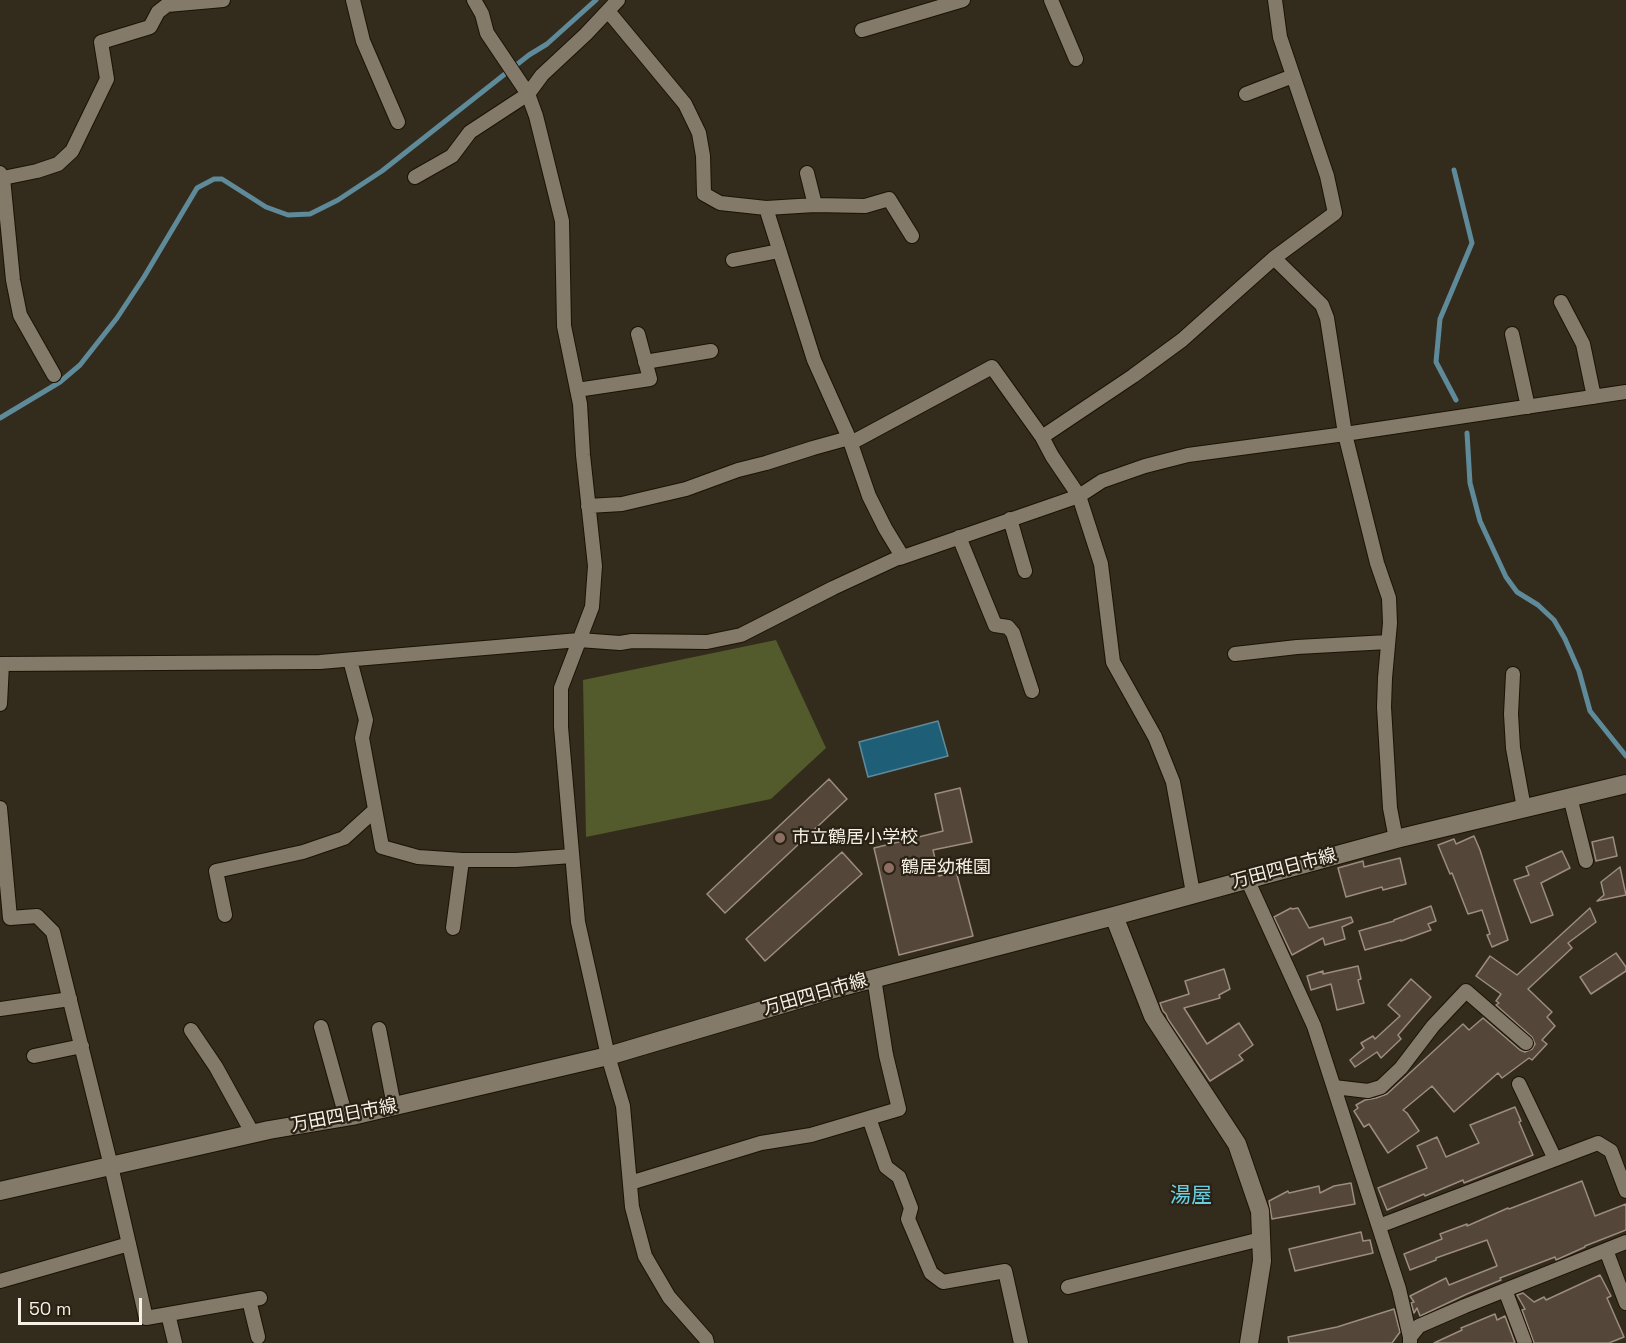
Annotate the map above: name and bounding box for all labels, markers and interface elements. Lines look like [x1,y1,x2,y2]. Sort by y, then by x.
place label: 市立鶴居小学校 [792,827,918,849]
marker: 市立鶴居小学校 [773,831,787,845]
street label: 万田四日市線 [1229,845,1339,893]
place label: 鶴居幼稚園 [901,857,991,879]
marker: 鶴居幼稚園 [882,861,896,875]
street label: 万田四日市線 [760,970,870,1020]
street label: 万田四日市線 [289,1095,399,1137]
district label: 湯屋 [1170,1183,1212,1209]
scale bar [21,1286,146,1324]
text: 50 m [29,1297,71,1320]

